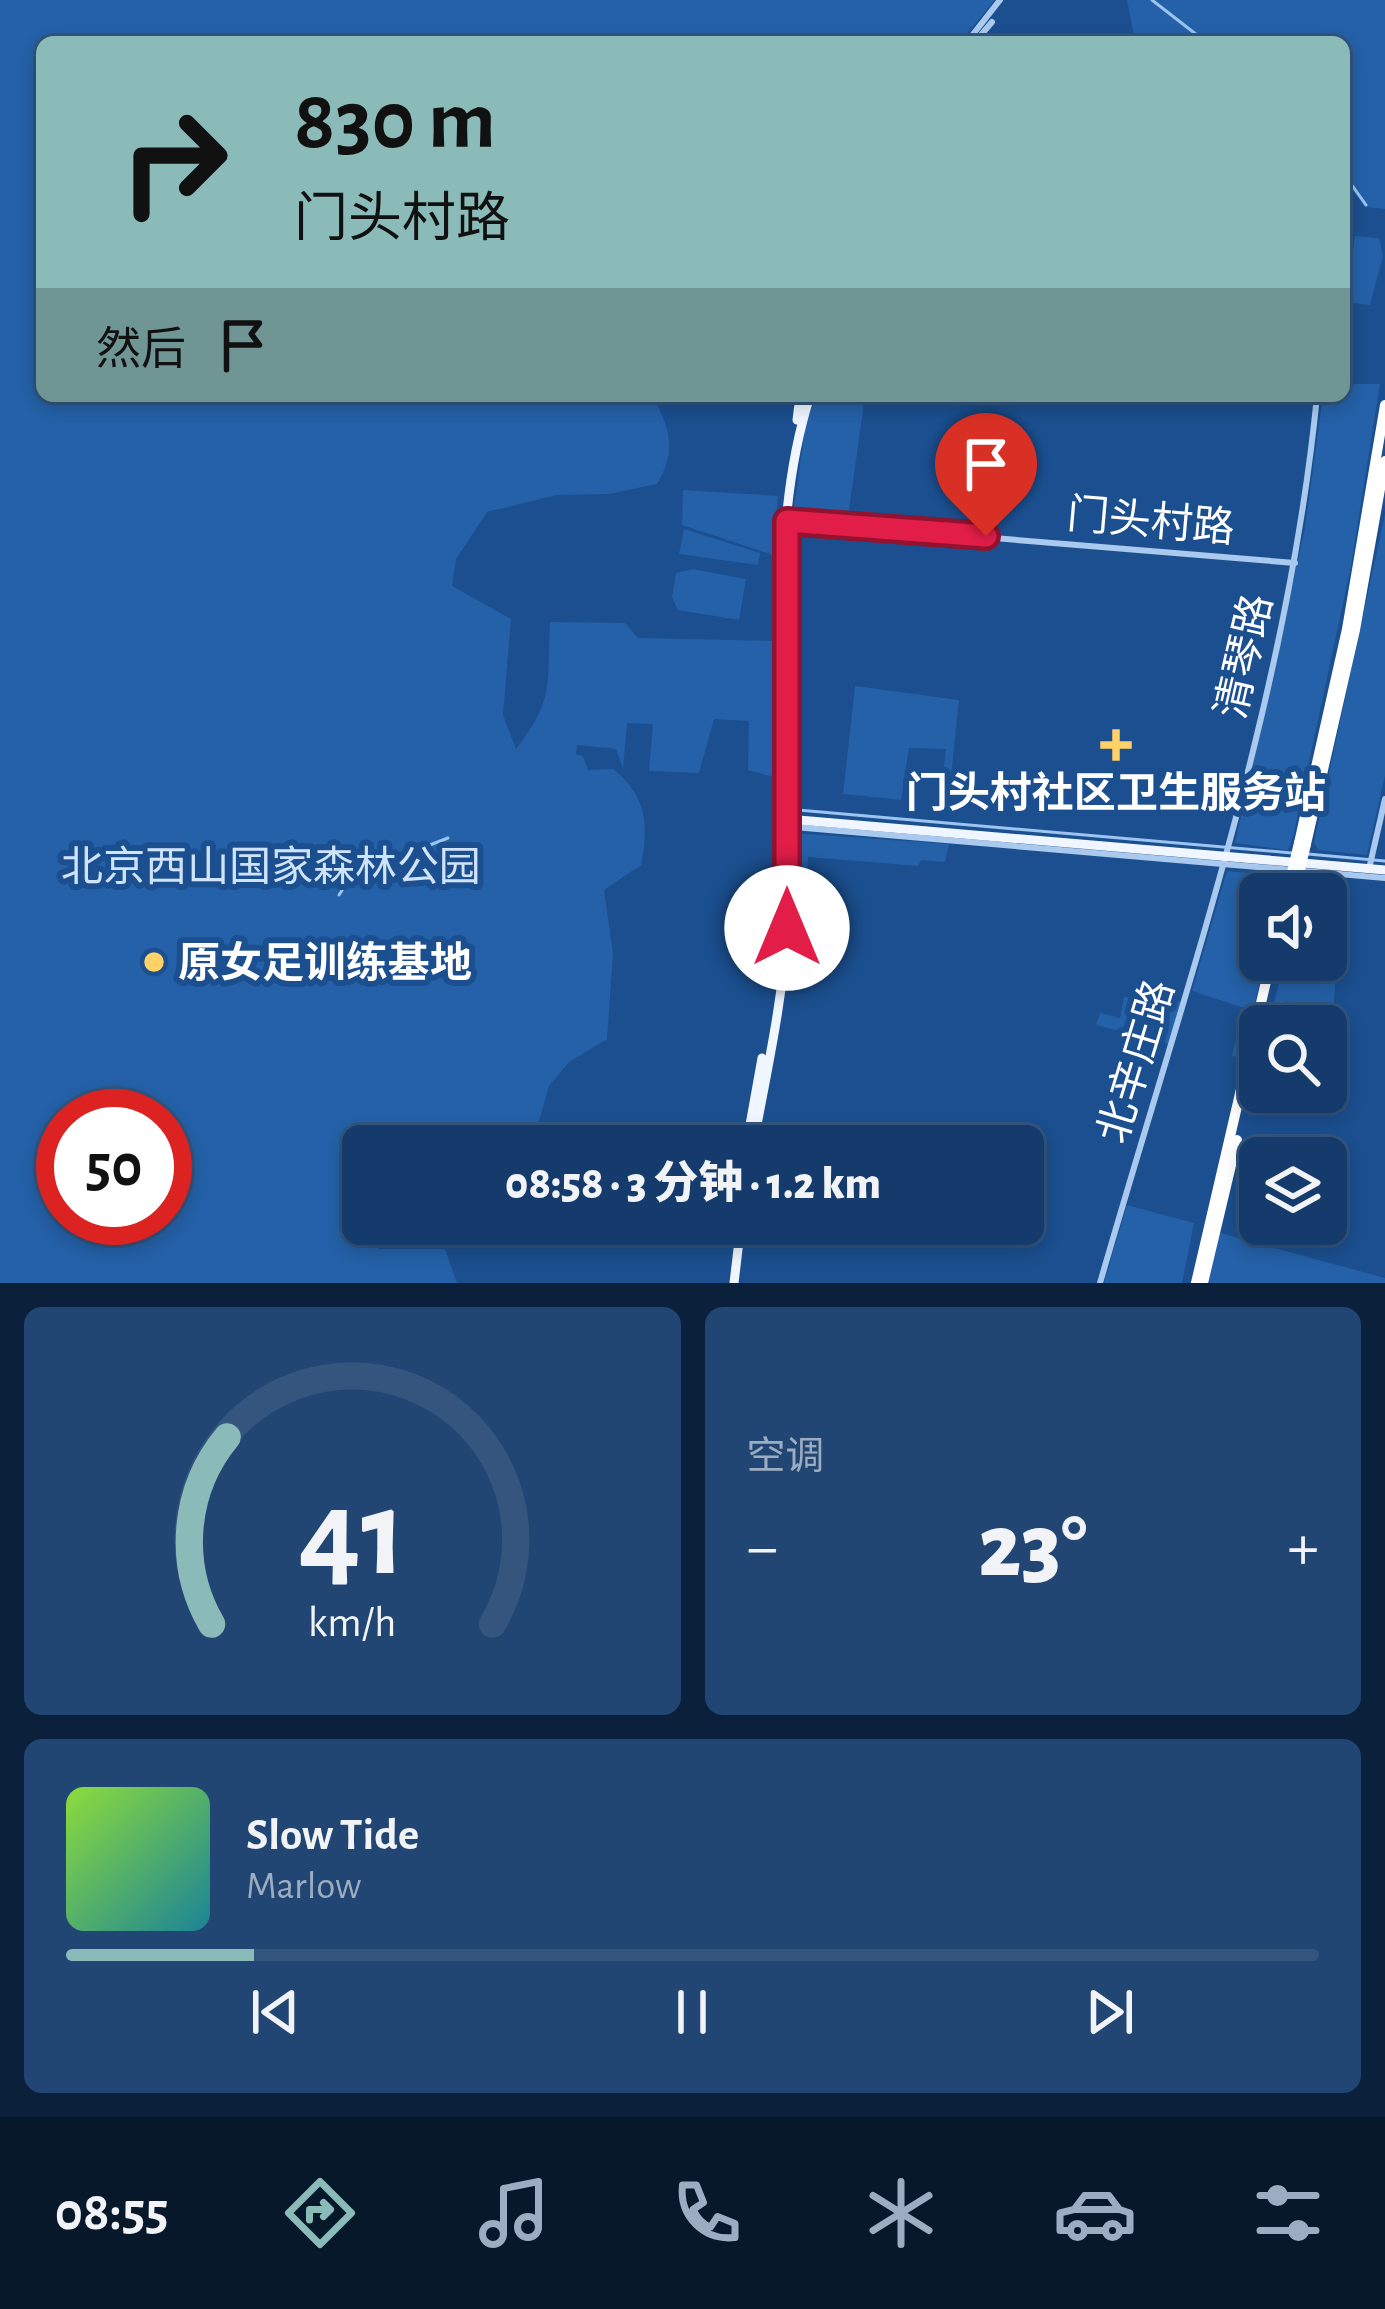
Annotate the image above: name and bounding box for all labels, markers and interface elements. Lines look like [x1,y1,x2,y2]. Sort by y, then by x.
text: 830 m [294,80,496,164]
icon: right [96,84,252,240]
text: 门头村路 [294,193,510,247]
icon: arrive [210,312,276,378]
text: 然后 [96,328,186,373]
pin [935,413,1037,536]
icon: arrive [953,431,1019,497]
street label: 门头村路 [1065,492,1237,550]
street label: 清琴路 [1208,590,1280,723]
marker: 门头村社区卫生服务站 [1100,729,1132,761]
place label: 门头村社区卫生服务站 [906,771,1326,815]
park label: 北京西山国家森林公园 [61,845,481,889]
position arrow [724,865,850,991]
map controls [1239,873,1347,1245]
button: sound [1239,873,1347,981]
place label: 原女足训练基地 [178,940,472,985]
marker: 原女足训练基地 [141,949,167,975]
street label: 北辛庄路 [1090,975,1182,1148]
button: search [1239,1005,1347,1113]
speed limit sign: 50 [36,1089,192,1245]
button: layers [1239,1137,1347,1245]
text: 08:58 · 3 分钟 · 1.2 km [505,1162,881,1207]
text: 空调 [747,1438,825,1477]
text: 41 [298,1473,406,1598]
text: 23° [978,1503,1087,1593]
text: − [747,1515,778,1581]
text: + [1287,1515,1319,1581]
text: km/h [308,1602,396,1645]
text: Slow Tide [246,1813,419,1858]
text: Marlow [246,1867,361,1906]
icon: previous [242,1979,308,2045]
icon: pause [659,1979,725,2045]
icon: next [1077,1979,1143,2045]
icon: directions [278,2171,362,2255]
icon: music [472,2171,556,2255]
icon: phone [665,2171,749,2255]
icon: climate [859,2171,943,2255]
icon: car [1053,2171,1137,2255]
icon: filters [1246,2171,1330,2255]
text: 08:55 [55,2186,169,2240]

